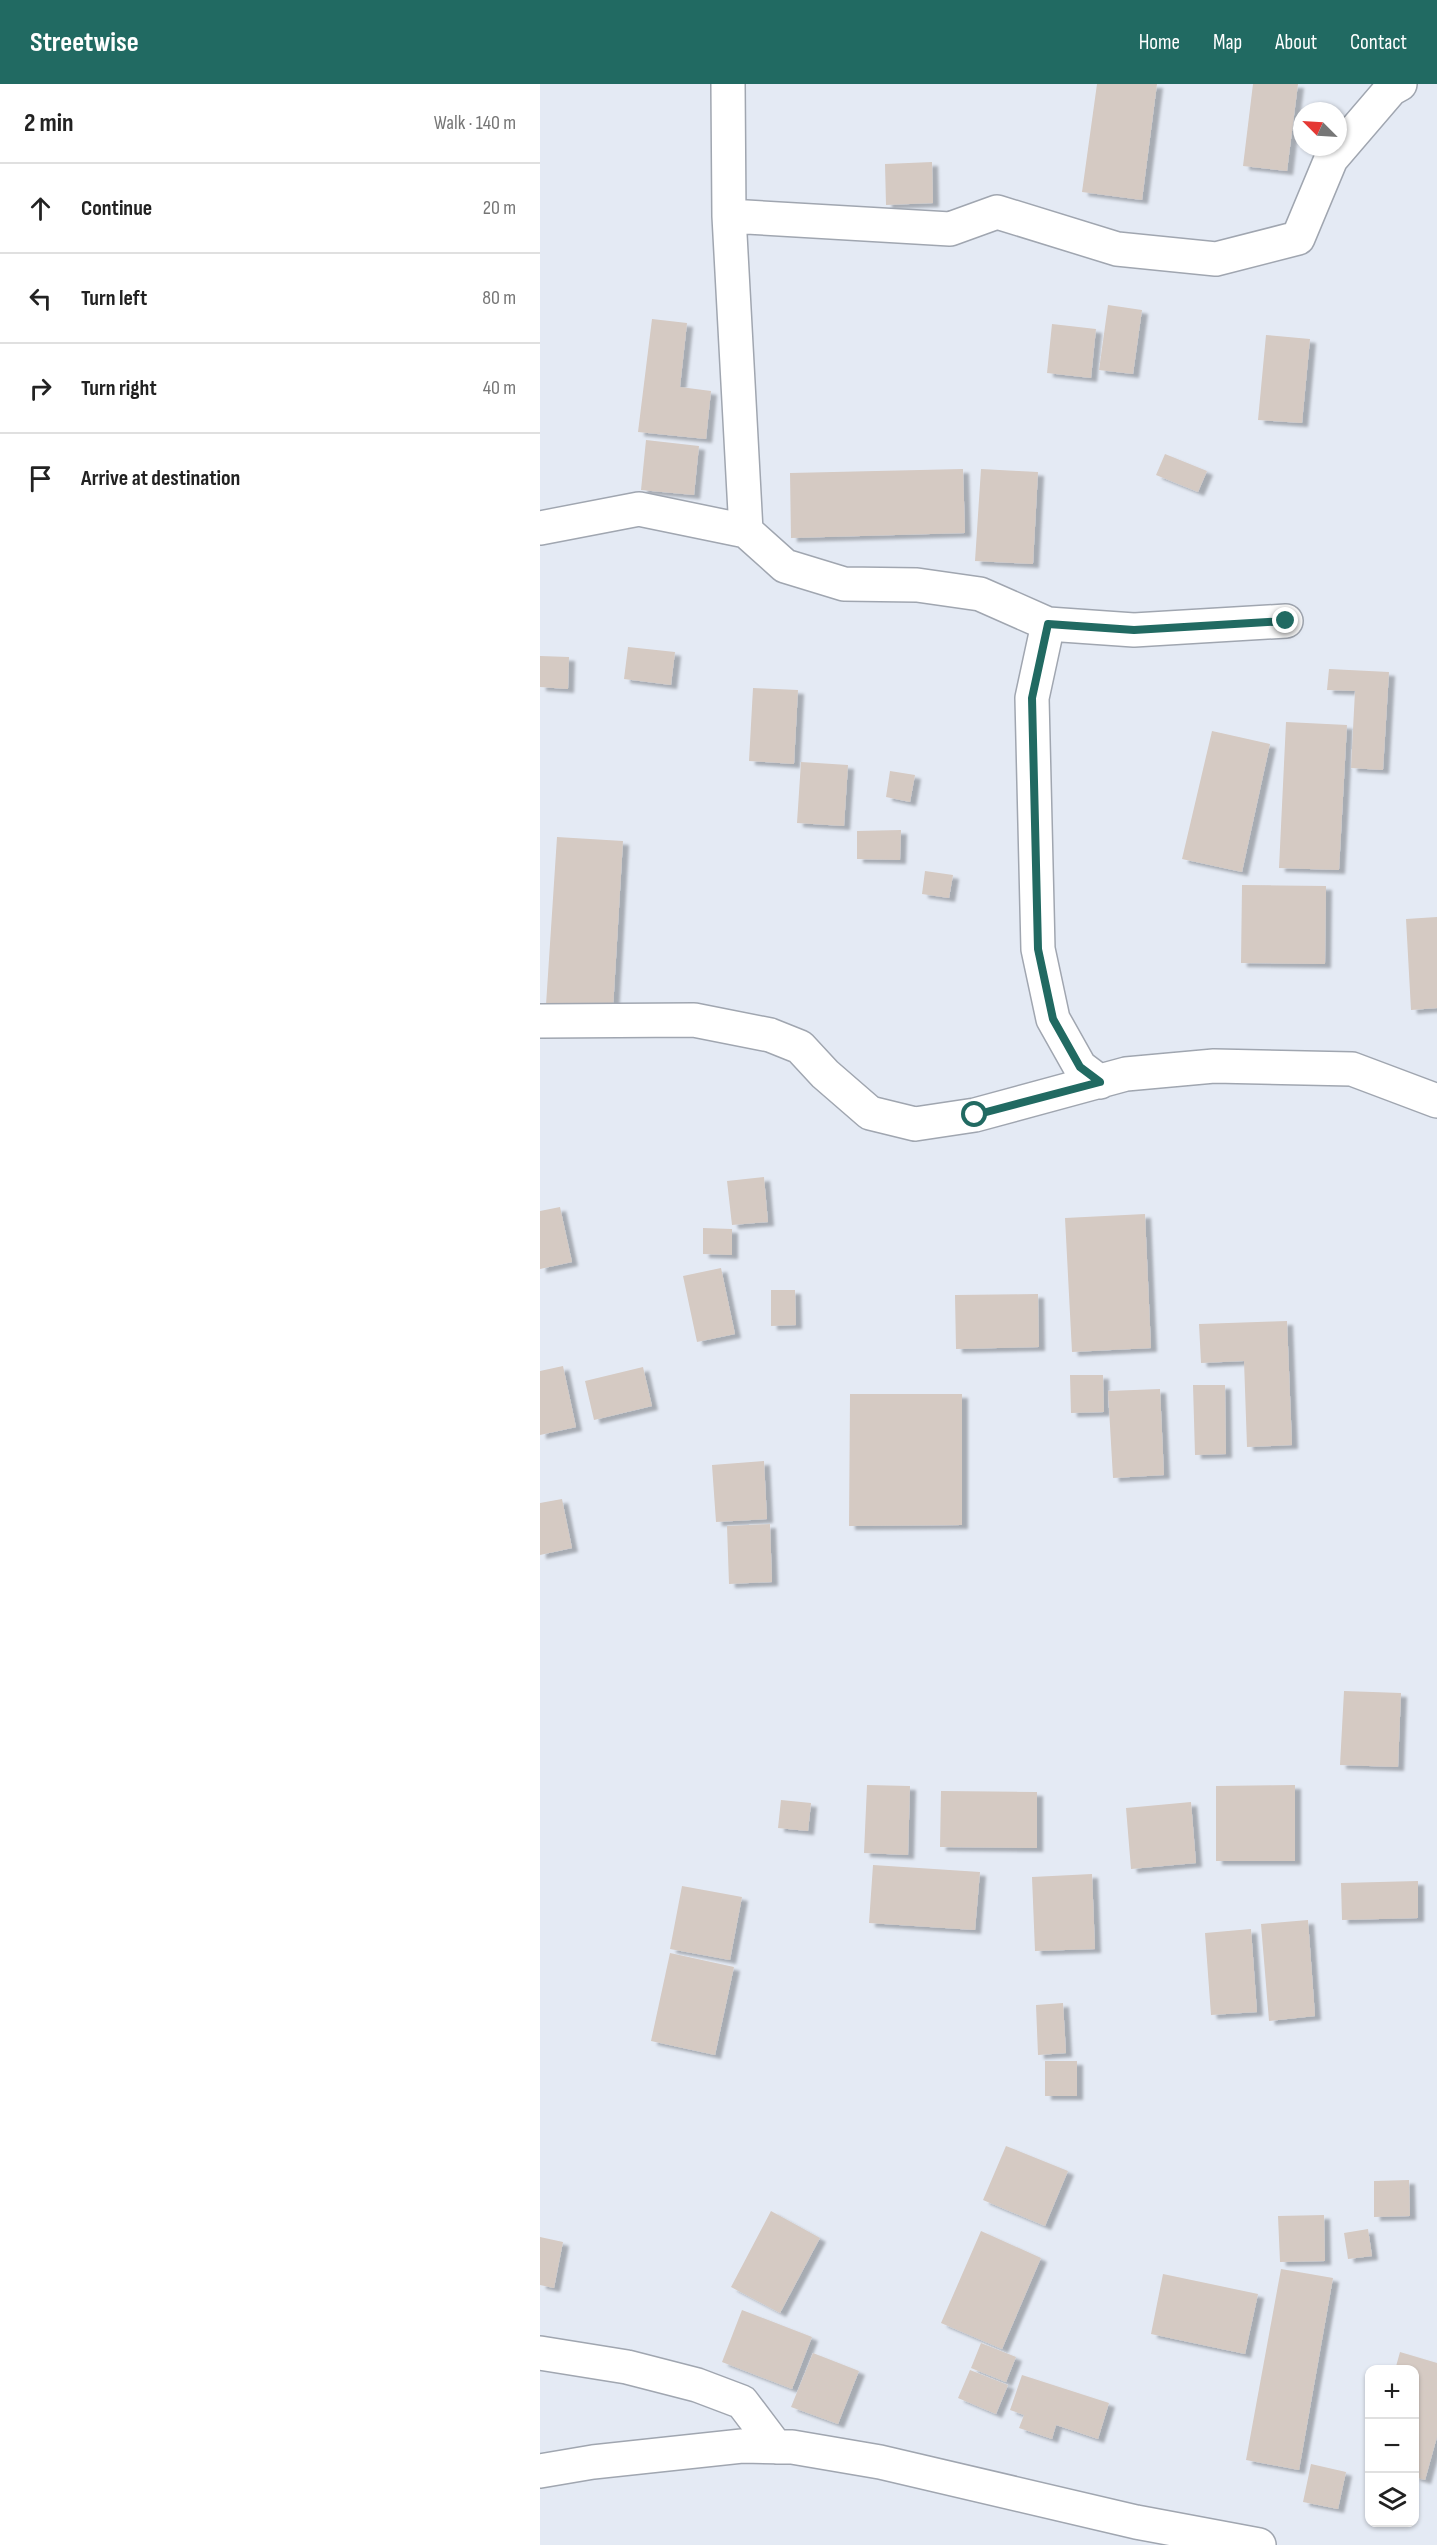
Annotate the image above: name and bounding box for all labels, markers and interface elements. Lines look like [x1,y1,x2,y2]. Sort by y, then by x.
text: Streetwise [30,26,139,59]
text: Home [1139,30,1180,55]
text: Map [1213,30,1242,55]
text: About [1275,30,1317,55]
text: Contact [1350,30,1407,55]
north arrow [1293,102,1347,156]
text: 2 min [24,108,74,139]
text: Walk · 140 m [434,111,516,135]
icon: ahead [24,192,57,225]
text: Continue [81,195,152,222]
text: 20 m [483,196,516,220]
icon: left [24,282,57,315]
text: Turn left [81,285,147,312]
text: 80 m [482,286,516,310]
icon: right [24,372,57,405]
text: Turn right [81,375,157,402]
text: 40 m [483,376,516,400]
icon: arrive [24,462,57,495]
text: Arrive at destination [81,465,240,492]
route end [1272,607,1298,633]
route start [961,1101,987,1127]
map controls [1365,2365,1419,2527]
button: + [1365,2365,1419,2419]
button: − [1365,2419,1419,2473]
button: layers [1365,2473,1419,2527]

